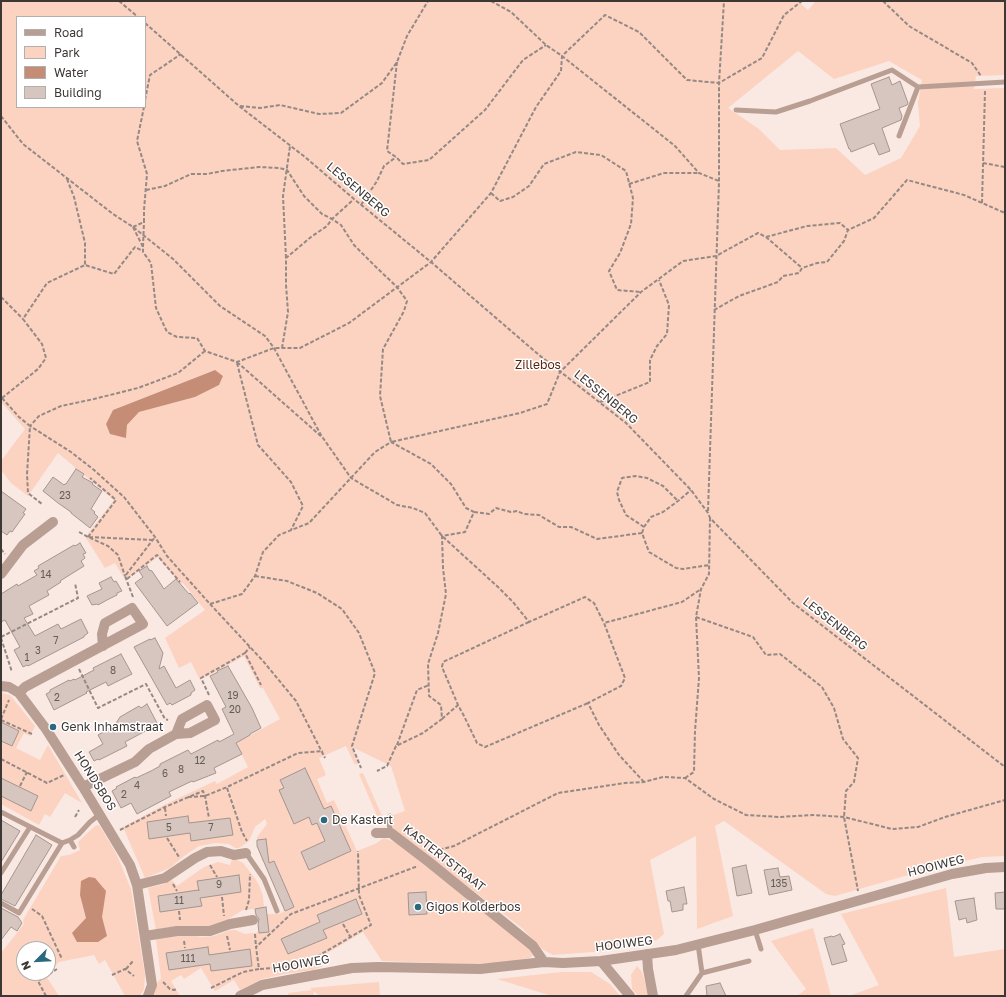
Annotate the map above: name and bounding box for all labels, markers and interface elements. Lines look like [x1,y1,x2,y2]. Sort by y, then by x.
legend [16,16,146,108]
text: Road [54,25,83,40]
text: Park [54,45,80,60]
text: Water [54,65,88,80]
text: Building [54,85,102,100]
street label: LESSENBERG [324,159,392,221]
park label: Zillebos [515,358,561,372]
street label: LESSENBERG [571,367,641,427]
house number: 23 [59,490,71,502]
house number: 14 [41,569,51,581]
street label: LESSENBERG [800,594,870,654]
house number: 7 [53,635,59,647]
house number: 3 [35,645,41,657]
house number: 1 [25,652,29,664]
house number: 8 [110,665,116,677]
house number: 19 [228,690,238,702]
house number: 2 [54,692,60,704]
house number: 20 [229,704,241,716]
place label: Genk Inhamstraat [61,720,163,734]
marker: Genk Inhamstraat [48,722,58,732]
street label: HONDSBOS [71,748,119,814]
house number: 12 [195,755,205,767]
house number: 8 [178,764,184,776]
house number: 6 [162,768,168,780]
house number: 4 [134,780,140,792]
house number: 2 [121,789,127,801]
place label: De Kastert [332,813,393,827]
marker: De Kastert [319,815,329,825]
house number: 5 [166,822,172,834]
house number: 7 [208,822,214,834]
street label: KASTERTSTRAAT [400,822,488,894]
street label: HOOIWEG [906,852,966,880]
house number: 135 [771,878,787,890]
house number: 9 [216,879,222,891]
house number: 11 [174,895,184,907]
place label: Gigos Kolderbos [426,900,521,914]
marker: Gigos Kolderbos [413,902,423,912]
street label: HOOIWEG [594,933,654,955]
north arrow [16,941,56,981]
street label: HOOIWEG [271,952,331,976]
house number: 111 [181,953,195,965]
text: N [18,959,33,972]

